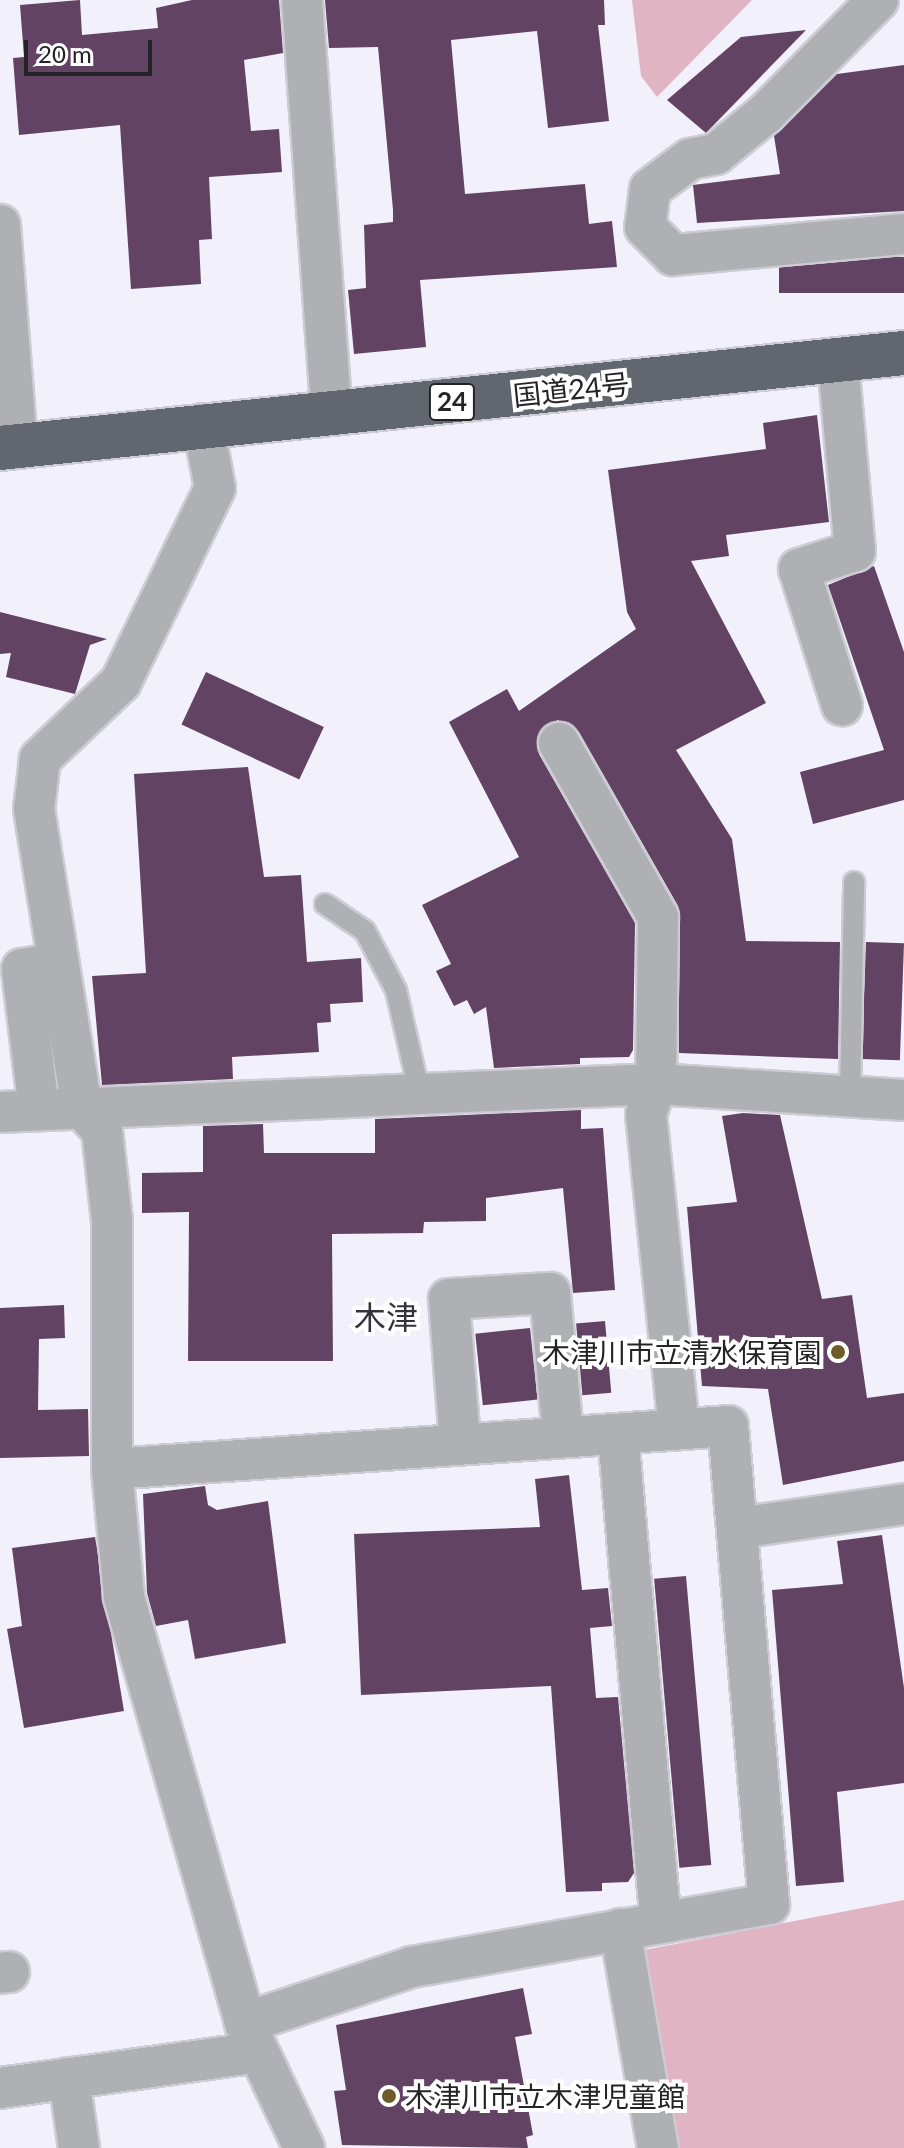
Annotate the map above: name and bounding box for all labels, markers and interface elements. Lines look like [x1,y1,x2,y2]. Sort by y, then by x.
scale bar [28,24,156,74]
text: 20 m [38,39,92,68]
street label: 国道24号 [511,366,631,412]
road number: 24 [428,380,476,424]
district label: 木津 [354,1298,418,1336]
place label: 木津川市立清水保育園 [542,1335,822,1369]
marker: 木津川市立清水保育園 [829,1343,847,1361]
place label: 木津川市立木津児童館 [405,2079,685,2113]
marker: 木津川市立木津児童館 [380,2087,398,2105]

